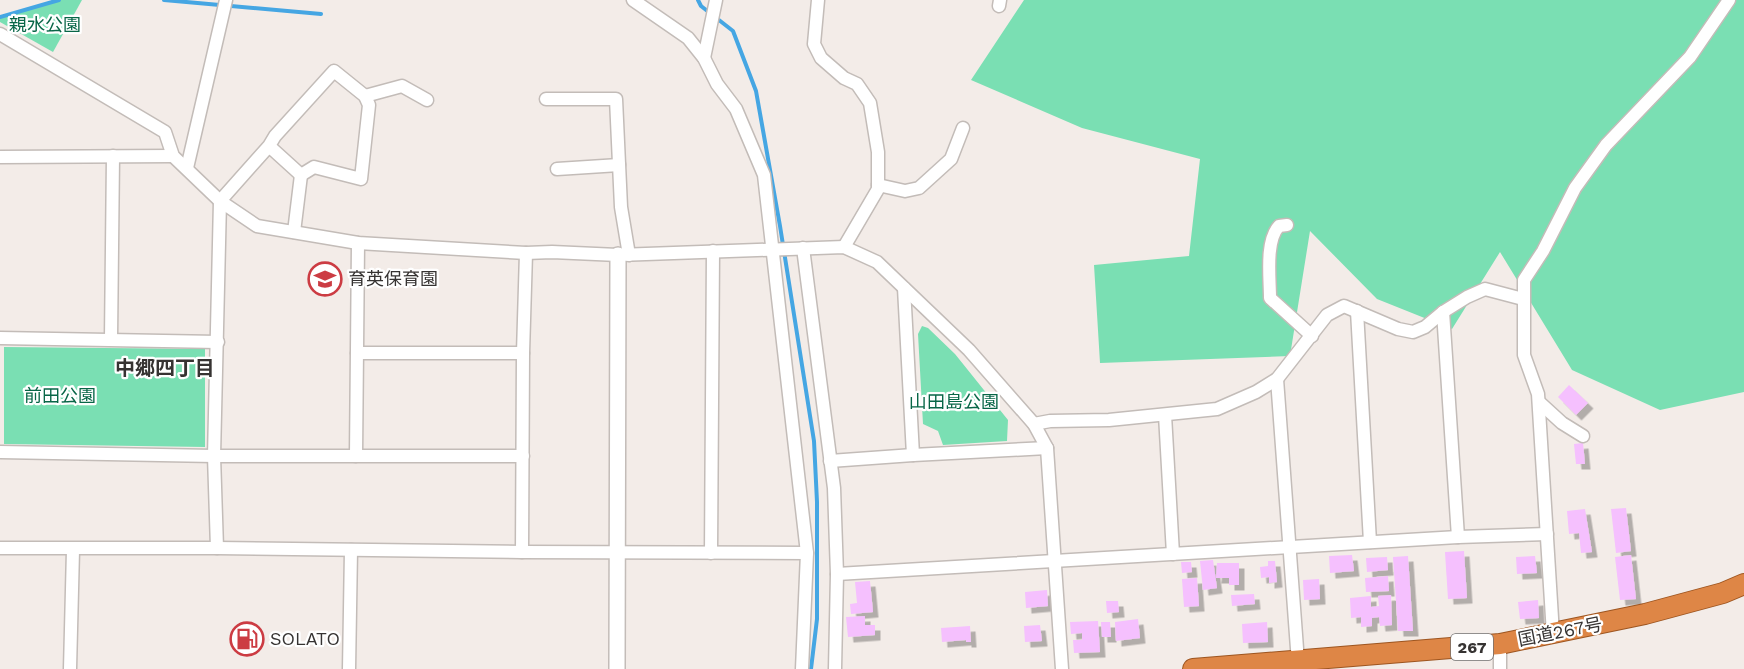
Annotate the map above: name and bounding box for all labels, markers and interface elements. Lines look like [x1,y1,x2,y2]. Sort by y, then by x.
park label: 親水公園 [9,14,81,35]
school or university icon: 育英保育園 [307,261,343,297]
place label: 育英保育園 [348,268,438,289]
district label: 中郷四丁目 [115,356,215,380]
park label: 前田公園 [24,385,96,406]
park label: 山田島公園 [909,391,999,412]
street label: 国道267号 [1516,613,1604,650]
fuel station icon: SOLATO [229,621,265,657]
place label: SOLATO [270,628,340,649]
road number: 267 [1451,634,1493,660]

